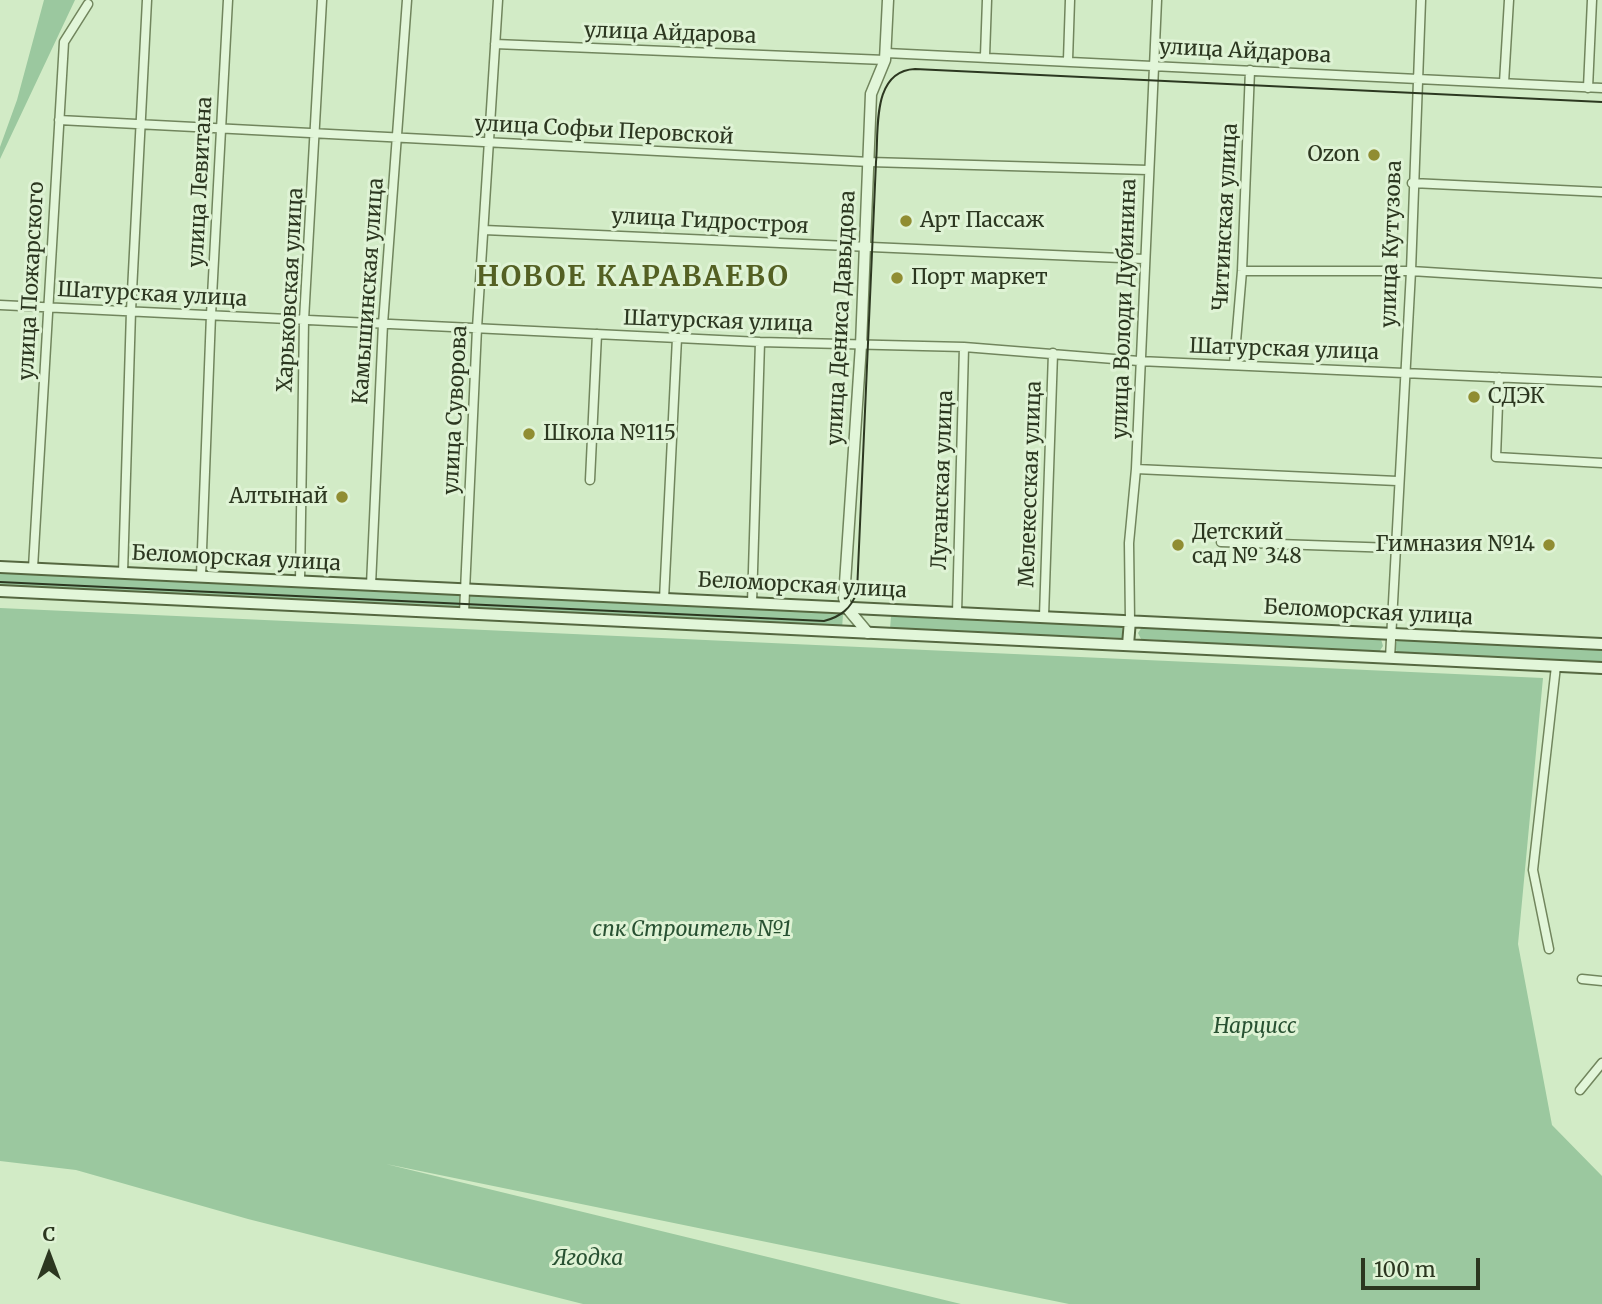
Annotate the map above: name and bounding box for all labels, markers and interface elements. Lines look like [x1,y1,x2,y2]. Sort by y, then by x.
street label: улица Айдарова [583,18,757,50]
street label: улица Айдарова [1158,35,1332,69]
street label: улица Левитана [184,96,218,268]
street label: улица Софьи Перовской [474,112,734,150]
street label: Читинская улица [1209,123,1243,311]
place label: Ozon [1307,142,1360,168]
marker: Ozon [1366,147,1382,163]
street label: улица Кутузова [1376,160,1408,328]
street label: Камышинская улица [349,177,389,405]
street label: улица Володи Дубинина [1108,178,1142,440]
street label: улица Пожарского [14,181,50,381]
street label: Харьковская улица [273,187,309,393]
street label: улица Дениса Давыдова [823,190,861,446]
street label: улица Гидростроя [611,204,809,240]
place label: Арт Пассаж [920,208,1044,234]
marker: Арт Пассаж [898,213,914,229]
district label: НОВОЕ КАРАВАЕВО [478,261,788,295]
place label: Порт маркет [911,265,1048,291]
marker: Порт маркет [889,270,905,286]
street label: Шатурская улица [56,277,248,313]
street label: Шатурская улица [623,306,813,338]
street label: улица Суворова [439,325,473,495]
street label: Шатурская улица [1189,334,1379,366]
street label: Мелекесская улица [1015,380,1047,588]
place label: СДЭК [1488,384,1545,410]
marker: СДЭК [1466,389,1482,405]
street label: Луганская улица [927,390,959,570]
place label: Школа №115 [543,421,676,447]
marker: Школа №115 [521,426,537,442]
place label: Алтынай [229,484,328,510]
marker: Алтынай [334,489,350,505]
place label: Детский сад № 348 [1192,520,1302,570]
place label: Гимназия №14 [1375,532,1535,558]
marker: Детский сад № 348 [1170,537,1186,553]
marker: Гимназия №14 [1541,537,1557,553]
street label: Беломорская улица [131,541,341,577]
street label: Беломорская улица [697,568,907,604]
street label: Беломорская улица [1263,595,1473,631]
park label: спк Строитель №1 [593,917,791,943]
park label: Нарцисс [1213,1014,1297,1040]
north arrow [14,1220,84,1290]
text: С [43,1222,55,1246]
scale bar [1364,1244,1483,1288]
park label: Ягодка [553,1246,623,1272]
text: 100 m [1374,1256,1436,1283]

